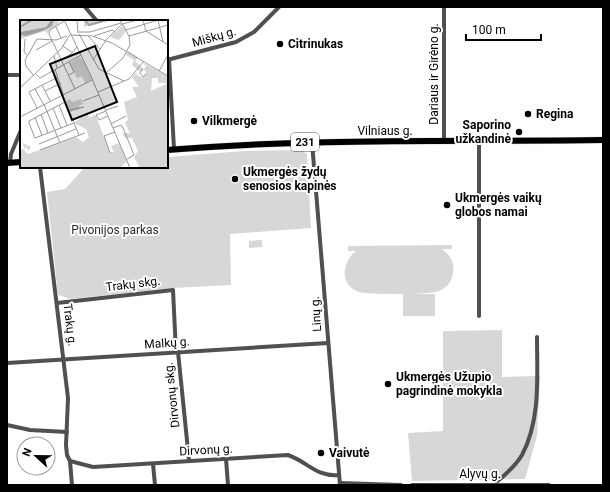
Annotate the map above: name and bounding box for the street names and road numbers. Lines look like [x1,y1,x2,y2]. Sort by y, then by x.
street label: Dariaus ir Girėno g. [427,23,441,125]
street label: Miškų g. [190,24,238,50]
street label: Vilniaus g. [357,124,413,138]
road number: 231 [291,133,319,151]
street label: Trakų skg. [105,274,161,294]
street label: Linų g. [308,296,324,332]
street label: Trakų g. [60,303,80,347]
street label: Malkų g. [144,334,190,352]
street label: Dirvonų skg. [162,362,182,428]
street label: Dirvonų g. [179,442,233,458]
street label: Alyvų g. [459,467,501,481]

